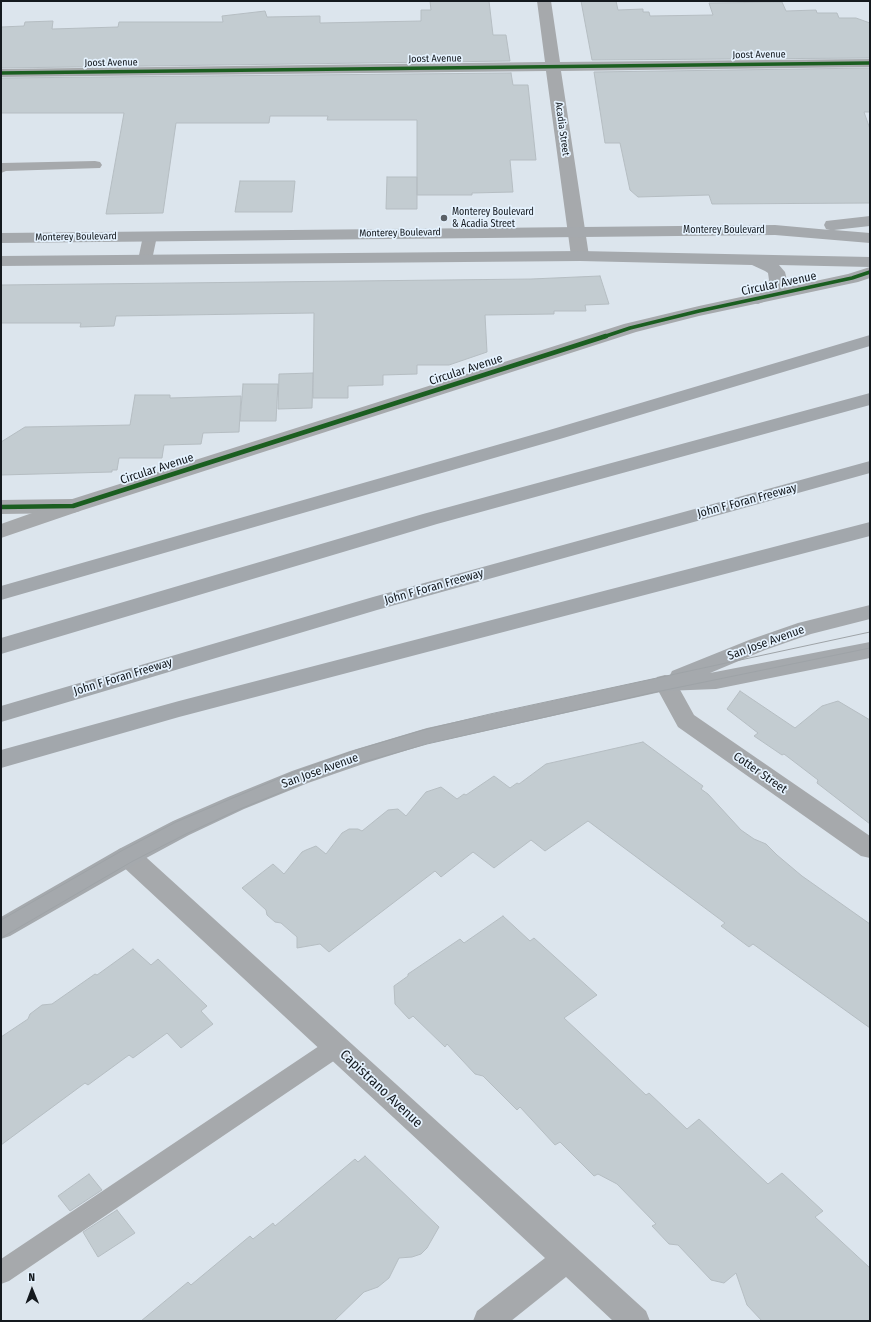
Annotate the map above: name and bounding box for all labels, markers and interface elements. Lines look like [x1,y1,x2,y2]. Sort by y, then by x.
street label: Joost Avenue [732,49,786,61]
street label: Joost Avenue [408,53,462,65]
street label: Joost Avenue [84,57,138,69]
street label: Acadia Street [552,101,572,157]
place label: Monterey Boulevard & Acadia Street [452,206,534,230]
marker: Monterey Boulevard & Acadia Street [439,213,449,223]
street label: Monterey Boulevard [683,224,765,236]
street label: Monterey Boulevard [359,226,441,240]
street label: Monterey Boulevard [35,230,117,244]
street label: Circular Avenue [740,269,818,299]
street label: Circular Avenue [427,351,505,389]
street label: Circular Avenue [118,450,196,488]
street label: John F Foran Freeway [696,481,798,521]
street label: John F Foran Freeway [383,566,485,608]
street label: San Jose Avenue [726,622,806,664]
street label: John F Foran Freeway [72,655,174,699]
street label: Cotter Street [730,749,790,797]
street label: San Jose Avenue [280,750,360,792]
street label: Capistrano Avenue [336,1046,426,1132]
north arrow [12,1270,52,1310]
text: N [28,1271,35,1284]

